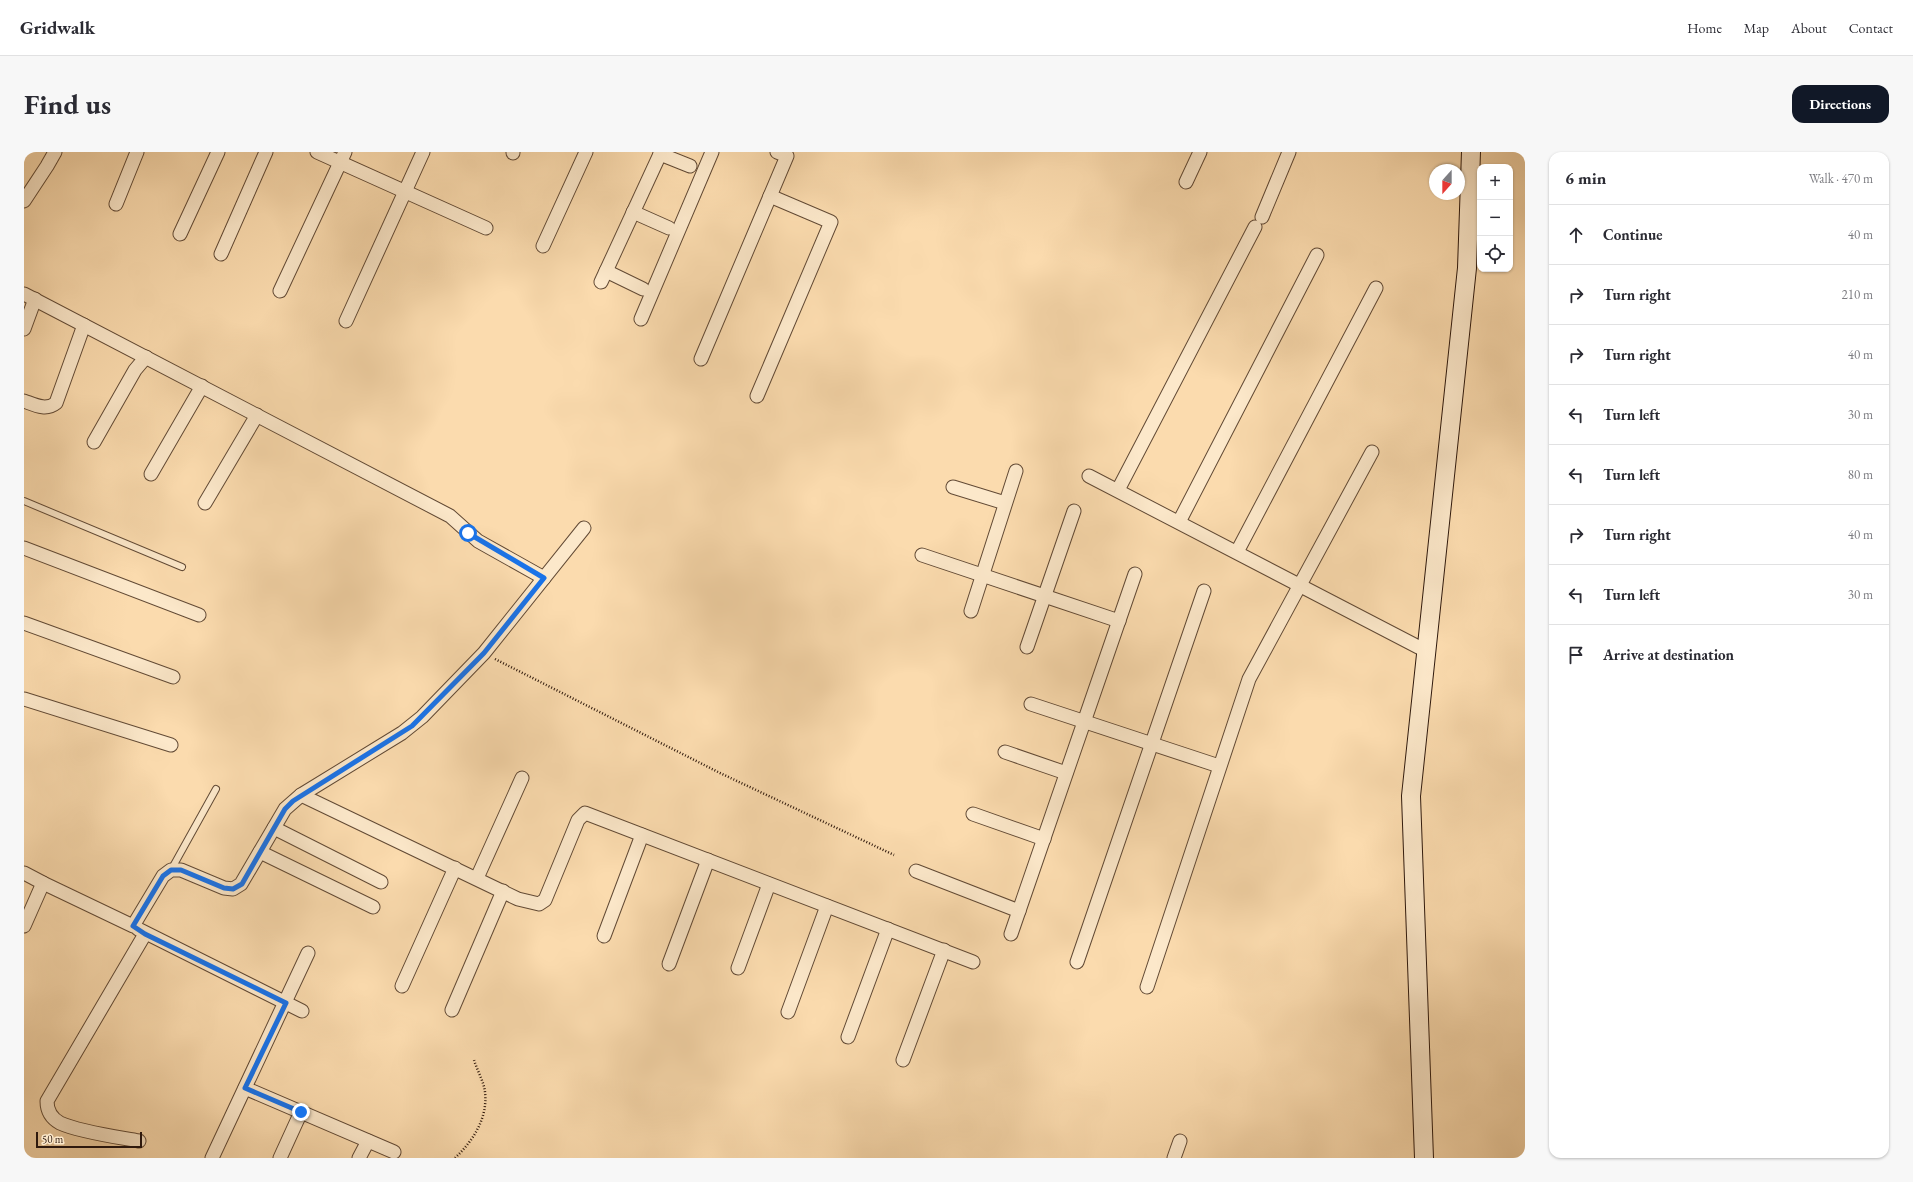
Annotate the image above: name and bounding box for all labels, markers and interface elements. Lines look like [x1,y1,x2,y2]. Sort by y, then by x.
text: Gridwalk [20,15,95,40]
text: Home [1687,19,1722,37]
text: Map [1744,19,1769,37]
text: About [1791,19,1827,37]
text: Contact [1849,19,1893,37]
button: Directions [1792,85,1889,123]
text: Find us [24,86,111,122]
north arrow [1429,164,1465,200]
map controls [1477,164,1513,272]
button: + [1477,164,1513,200]
text: 6 min [1565,167,1606,189]
text: Walk · 470 m [1809,170,1873,187]
button: − [1477,200,1513,236]
icon: ahead [1565,224,1587,246]
text: Continue [1603,225,1663,244]
text: 40 m [1848,226,1873,243]
button: locate [1477,236,1513,272]
icon: right [1565,284,1587,306]
text: Turn right [1603,285,1671,304]
text: 210 m [1842,286,1873,303]
icon: right [1565,344,1587,366]
text: Turn right [1603,345,1671,364]
text: 40 m [1848,346,1873,363]
icon: left [1565,404,1587,426]
text: Turn left [1603,405,1660,424]
text: 30 m [1848,406,1873,423]
icon: left [1565,464,1587,486]
text: Turn left [1603,465,1660,484]
text: 80 m [1848,466,1873,483]
route start [459,524,477,542]
icon: right [1565,524,1587,546]
text: Turn right [1603,525,1671,544]
text: 40 m [1848,526,1873,543]
icon: left [1565,584,1587,606]
text: Turn left [1603,585,1660,604]
text: 30 m [1848,586,1873,603]
icon: arrive [1565,644,1587,666]
text: Arrive at destination [1603,645,1734,664]
route end [292,1103,310,1121]
scale bar [36,1130,142,1149]
text: 50 m [42,1132,63,1146]

